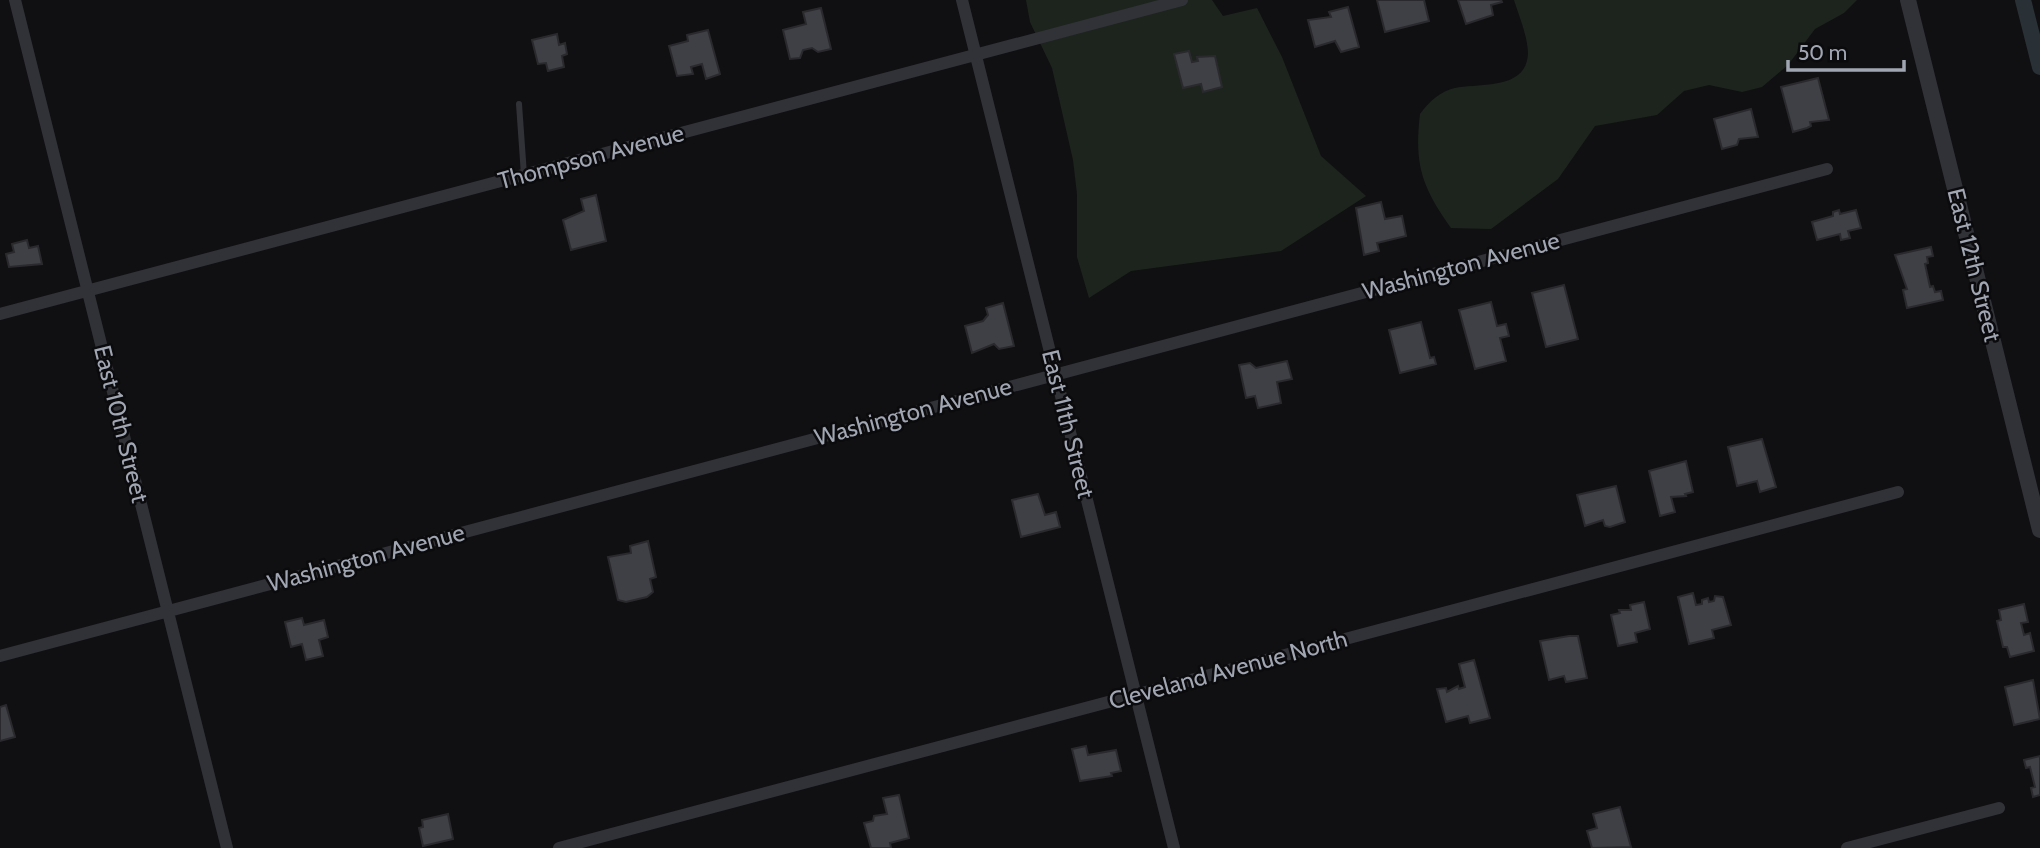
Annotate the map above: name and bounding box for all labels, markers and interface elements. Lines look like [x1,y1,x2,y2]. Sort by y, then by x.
scale bar [1788,28,1904,72]
text: 50 m [1798,40,1847,65]
street label: Thompson Avenue [495,118,687,195]
street label: East 12th Street [1941,185,2008,344]
street label: Washington Avenue [1359,225,1563,306]
street label: East 10th Street [88,342,155,505]
street label: East 11th Street [1036,347,1101,501]
street label: Washington Avenue [811,371,1015,452]
street label: Washington Avenue [264,517,468,598]
street label: Cleveland Avenue North [1105,624,1350,715]

